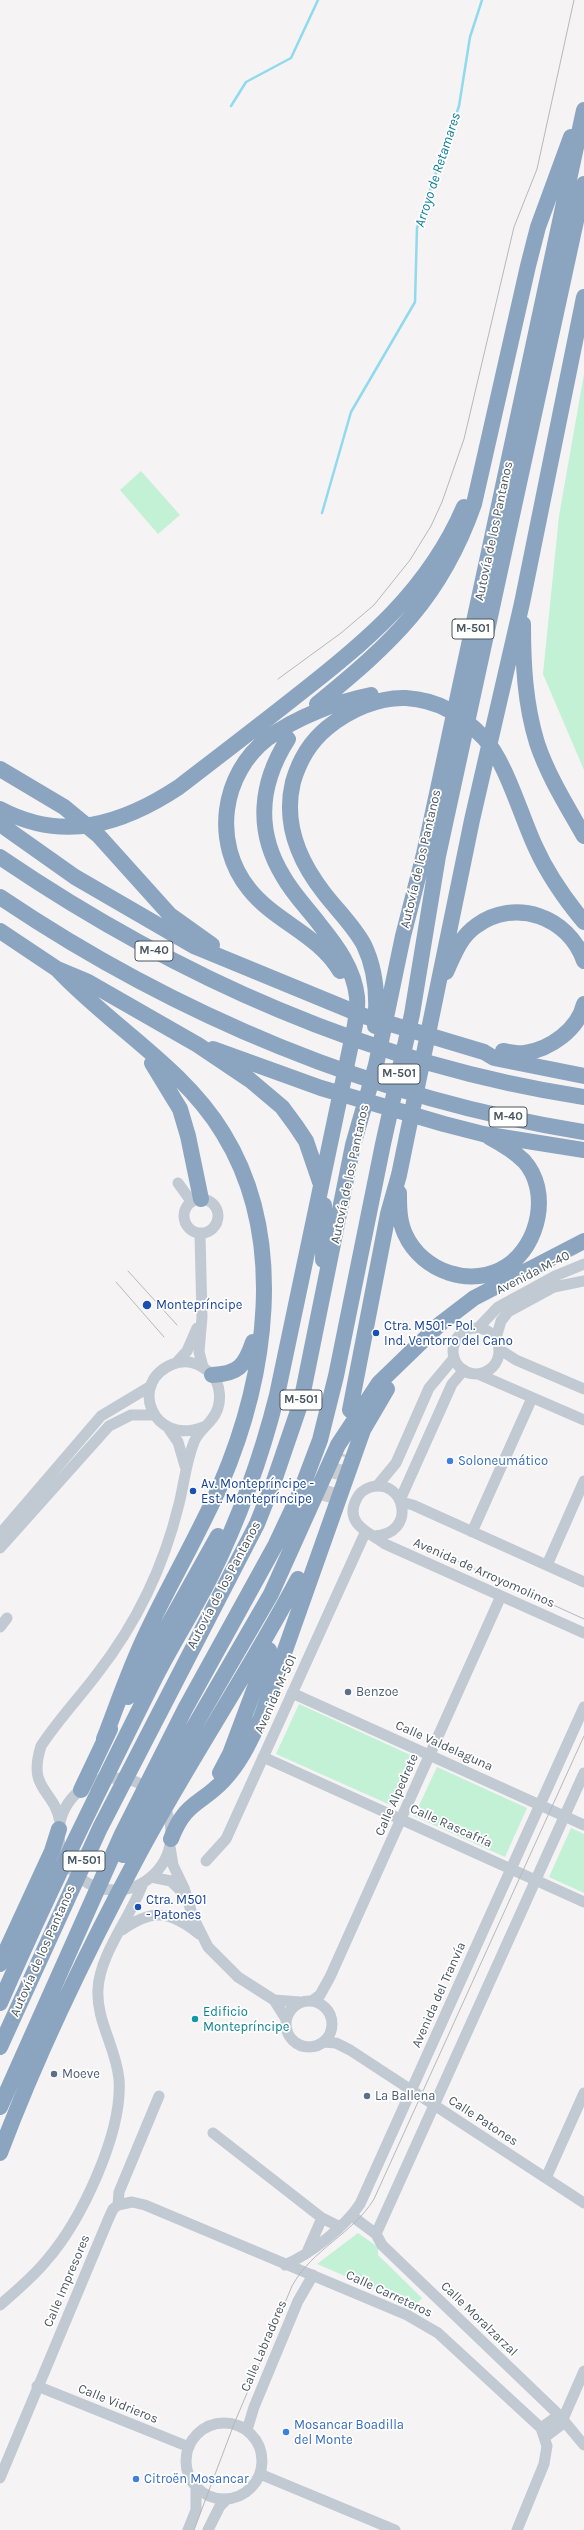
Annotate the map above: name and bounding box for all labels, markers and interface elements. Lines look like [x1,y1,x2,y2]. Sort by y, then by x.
water label: Arroyo de Retamares [412,111,464,229]
street label: Autovía de los Pantanos [472,460,516,602]
road number: M-501 [452,619,494,639]
street label: Autovía de los Pantanos [397,788,445,930]
road number: M-40 [135,941,173,961]
road number: M-501 [378,1064,420,1084]
street label: Autovía de los Pantanos [328,1103,372,1245]
road number: M-40 [489,1107,527,1127]
street label: Avenida M-40 [494,1248,572,1298]
place label: Montepríncipe [156,1297,242,1313]
marker: Montepríncipe [141,1299,153,1311]
place label: Ctra. M501 - Pol. Ind. Ventorro del Cano [384,1318,513,1349]
marker: Ctra. M501 - Pol. Ind. Ventorro del Cano [371,1328,381,1338]
road number: M-501 [280,1390,322,1410]
place label: Soloneumático [458,1453,548,1469]
marker: Soloneumático [445,1456,455,1466]
place label: Av. Montepríncipe - Est. Montepríncipe [201,1476,314,1507]
marker: Av. Montepríncipe - Est. Montepríncipe [188,1486,198,1496]
street label: Autovía de los Pantanos [184,1519,264,1651]
street label: Avenida de Arroyomolinos [411,1535,557,1611]
street label: Avenida M-501 [252,1652,300,1736]
place label: Benzoe [356,1684,399,1700]
marker: Benzoe [343,1687,353,1697]
street label: Calle Valdelaguna [393,1717,495,1775]
street label: Calle Alpedrete [372,1752,422,1838]
street label: Calle Rascafría [408,1801,494,1851]
road number: M-501 [63,1851,105,1871]
street label: Autovía de los Pantanos [7,1883,79,2019]
place label: Ctra. M501 - Patones [146,1892,206,1923]
marker: Ctra. M501 - Patones [133,1902,143,1912]
street label: Avenida del Tranvía [409,1940,469,2050]
place label: Edificio Montepríncipe [203,2004,289,2035]
marker: Edificio Montepríncipe [190,2014,200,2024]
place label: Moeve [62,2066,100,2082]
marker: Moeve [49,2069,59,2079]
place label: La Ballena [375,2088,436,2104]
marker: La Ballena [362,2091,372,2101]
street label: Calle Patones [445,2093,521,2149]
street label: Calle Impresores [40,2232,94,2330]
street label: Calle Carreteros [343,2267,435,2321]
street label: Calle Moralzarzal [437,2278,521,2360]
street label: Calle Labradores [238,2298,290,2394]
street label: Calle Vidrieros [76,2381,160,2427]
place label: Mosancar Boadilla del Monte [294,2417,404,2448]
marker: Mosancar Boadilla del Monte [281,2427,291,2437]
place label: Citroën Mosancar [144,2471,249,2487]
marker: Citroën Mosancar [131,2474,141,2484]

